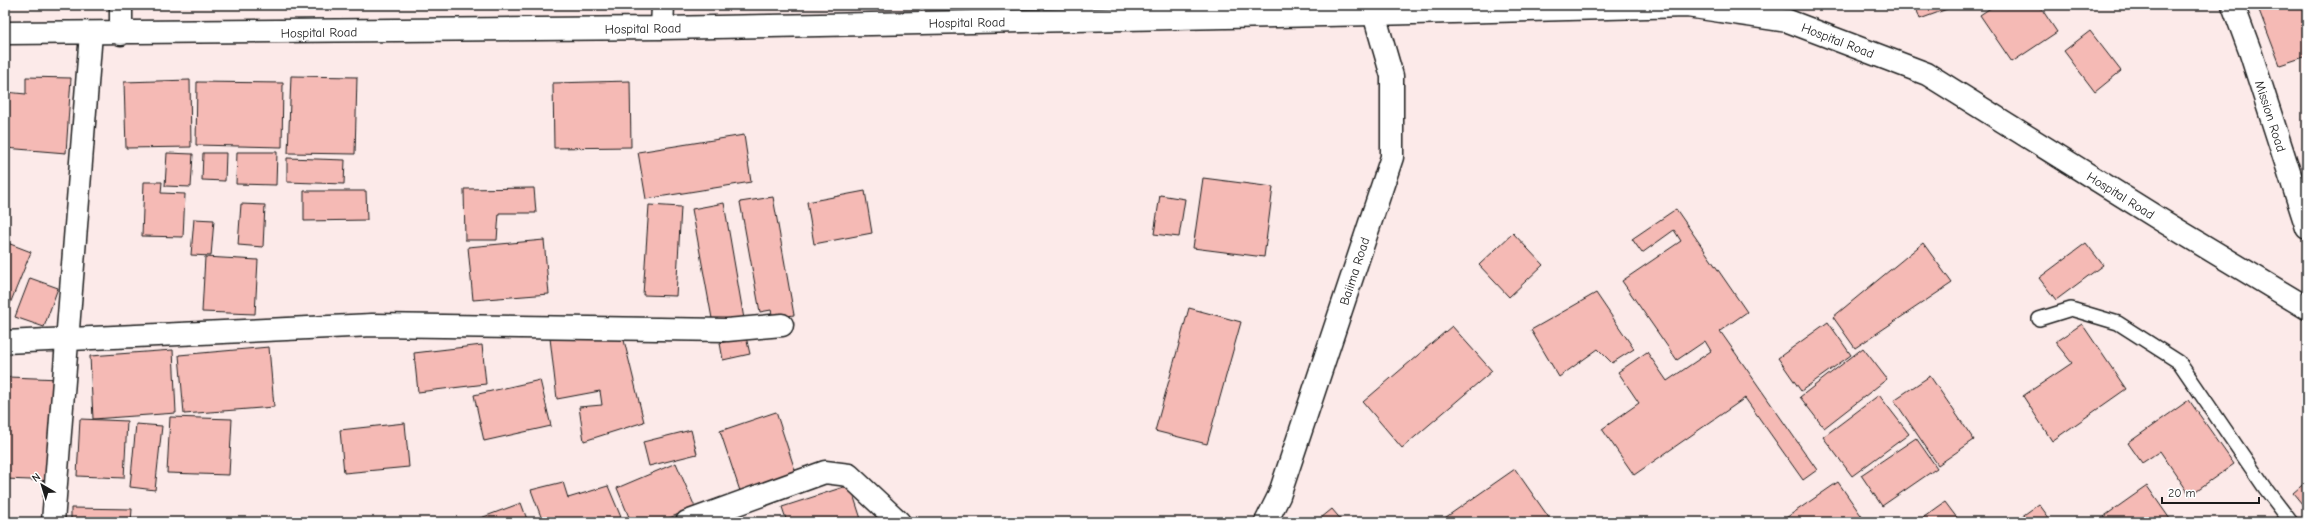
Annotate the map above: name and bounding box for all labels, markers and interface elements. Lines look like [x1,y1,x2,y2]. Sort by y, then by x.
street label: Hospital Road [929,14,1006,31]
street label: Hospital Road [605,20,682,37]
street label: Hospital Road [1799,20,1876,61]
street label: Hospital Road [281,24,358,41]
street label: Mission Road [2252,79,2289,154]
street label: Hospital Road [2084,169,2157,222]
street label: Baiima Road [1336,235,1373,307]
north arrow [22,465,62,505]
text: N [29,470,43,485]
scale bar [2162,479,2259,505]
text: 20 m [2168,486,2196,500]

